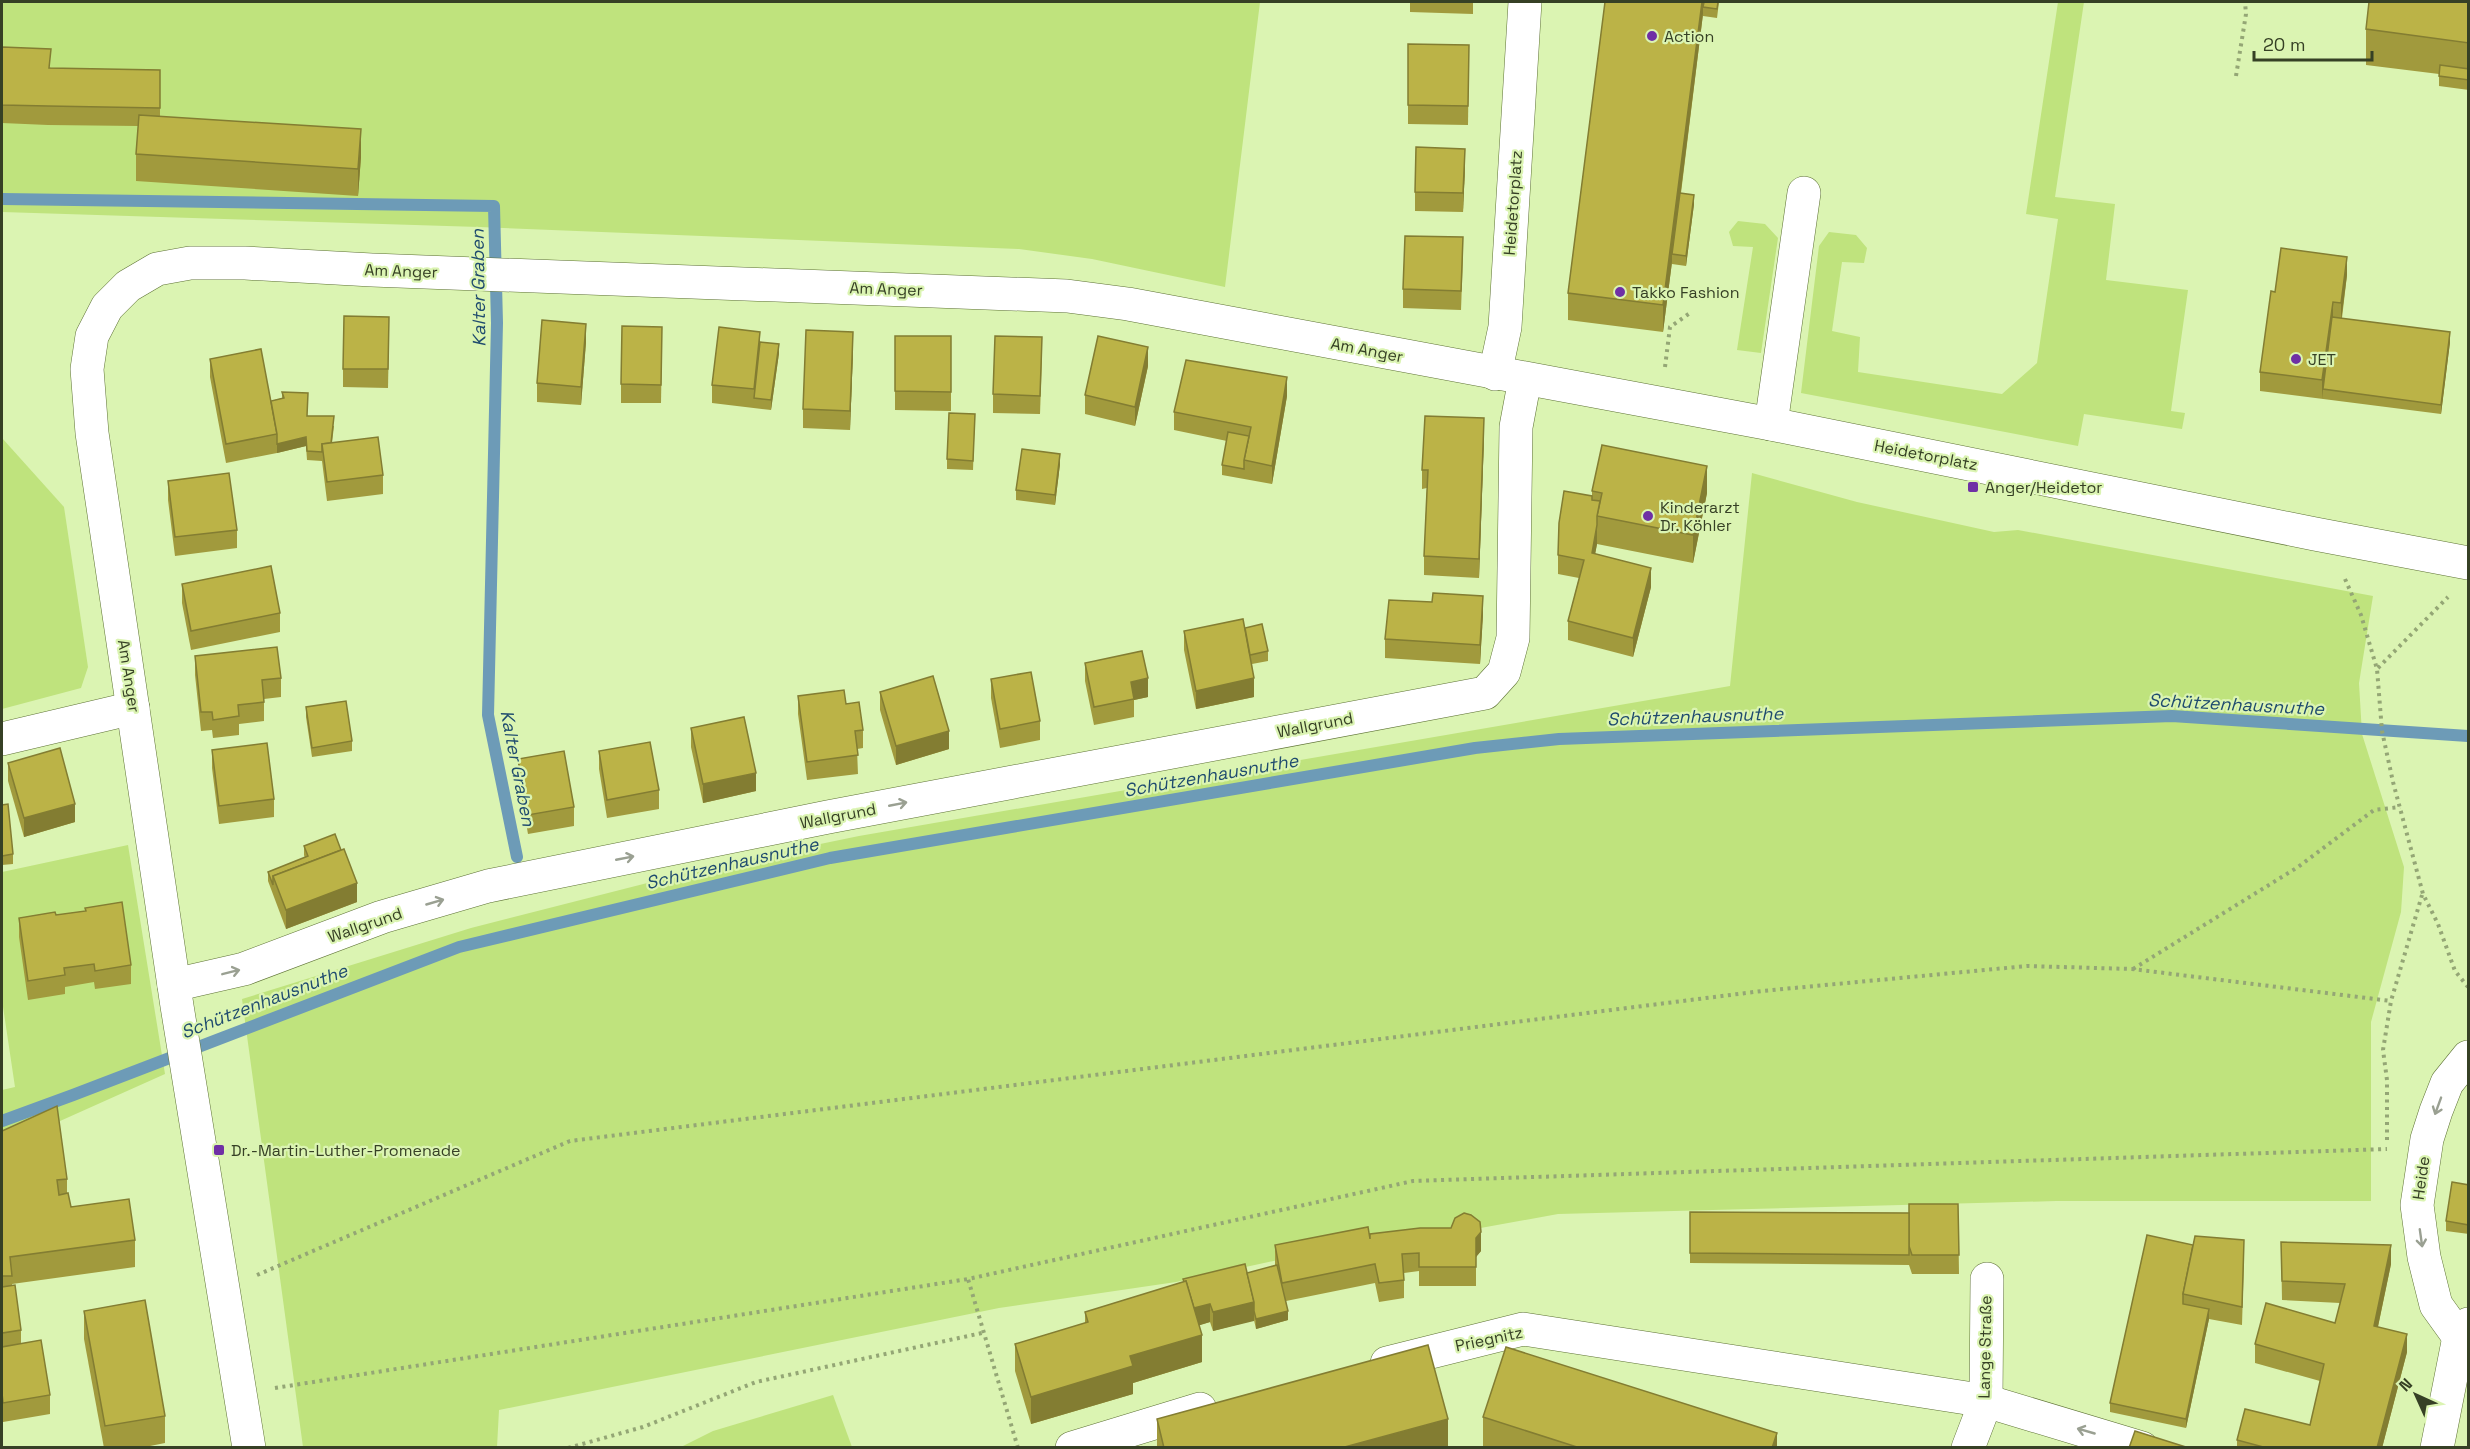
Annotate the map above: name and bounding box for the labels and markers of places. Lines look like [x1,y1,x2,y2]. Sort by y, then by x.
place label: Action [1664,26,1714,47]
marker: Action [1645,29,1659,43]
place label: Takko Fashion [1632,282,1740,303]
marker: Takko Fashion [1613,285,1627,299]
place label: JET [2308,349,2336,370]
marker: JET [2289,352,2303,366]
place label: Anger/Heidetor [1985,477,2102,498]
marker: Anger/Heidetor [1966,480,1980,494]
place label: Kinderarzt Dr. Köhler [1660,497,1740,536]
marker: Kinderarzt Dr. Köhler [1641,509,1655,523]
place label: Dr.-Martin-Luther-Promenade [231,1140,461,1161]
marker: Dr.-Martin-Luther-Promenade [212,1143,226,1157]

